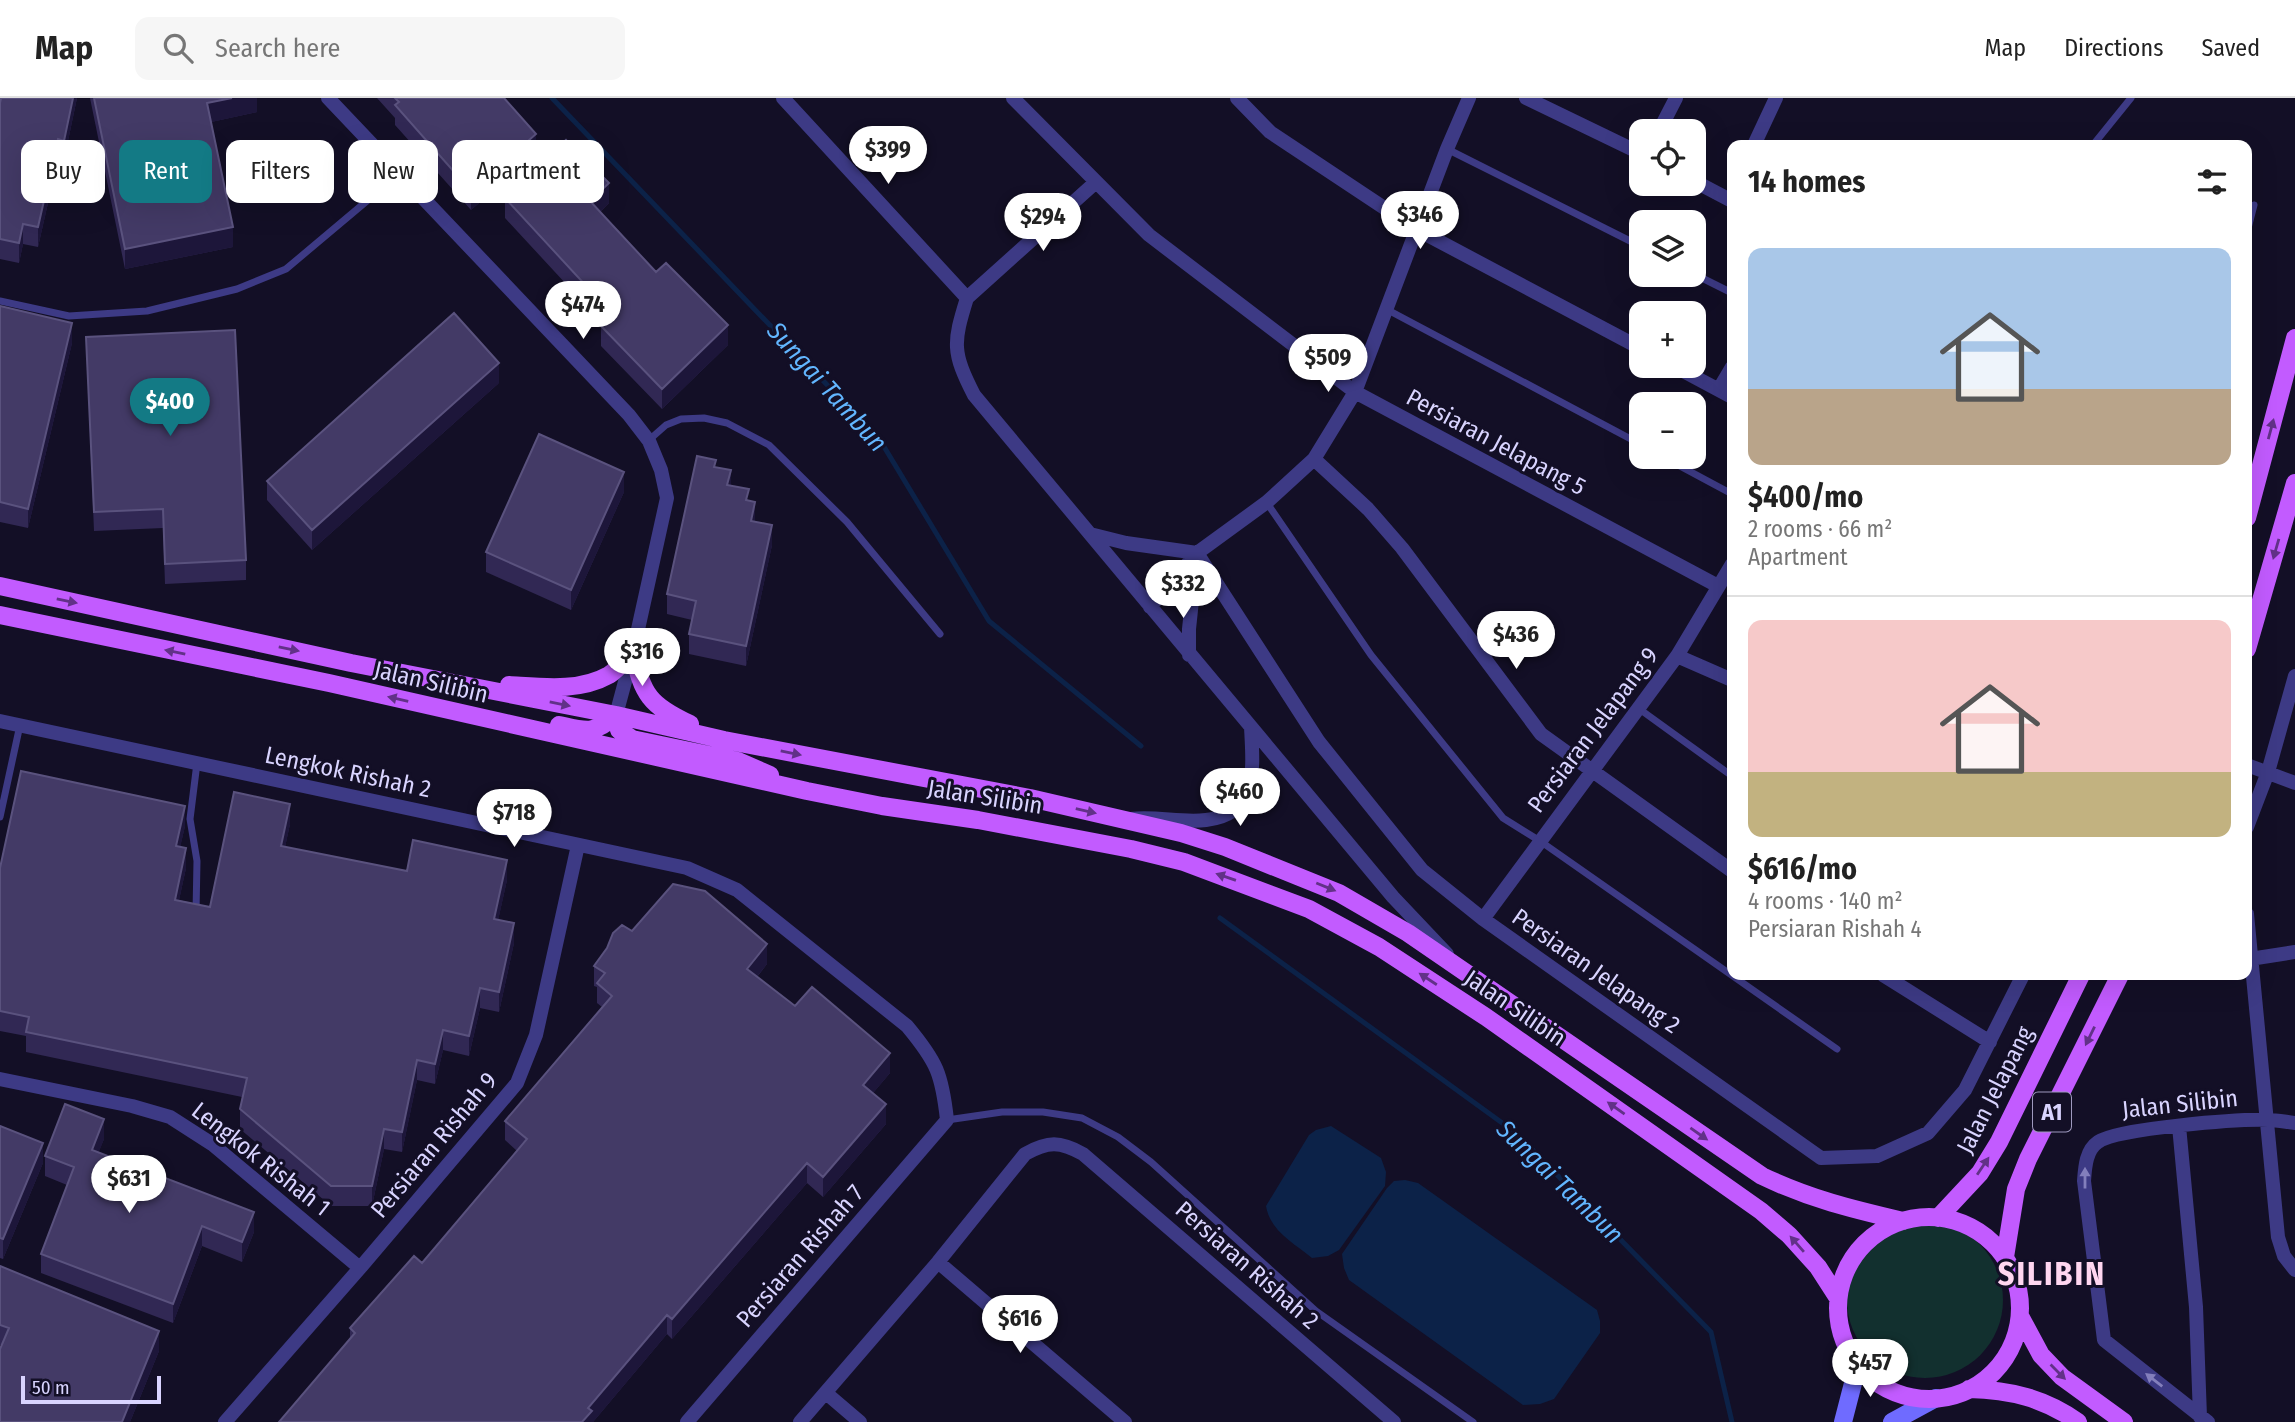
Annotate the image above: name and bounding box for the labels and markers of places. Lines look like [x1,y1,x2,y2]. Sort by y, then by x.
pin: $399 [847,126,929,186]
pin: $346 [1379,192,1461,251]
pin: $294 [1002,194,1084,253]
pin: $474 [542,282,624,341]
pin: $509 [1287,334,1369,394]
pin: $400 [129,378,211,438]
pin: $332 [1142,560,1224,620]
pin: $436 [1475,612,1557,671]
pin: $316 [601,628,683,688]
pin: $460 [1199,768,1281,828]
pin: $718 [473,790,555,849]
pin: $631 [88,1156,170,1215]
pin: $616 [979,1296,1061,1355]
pin: $457 [1829,1340,1911,1399]

